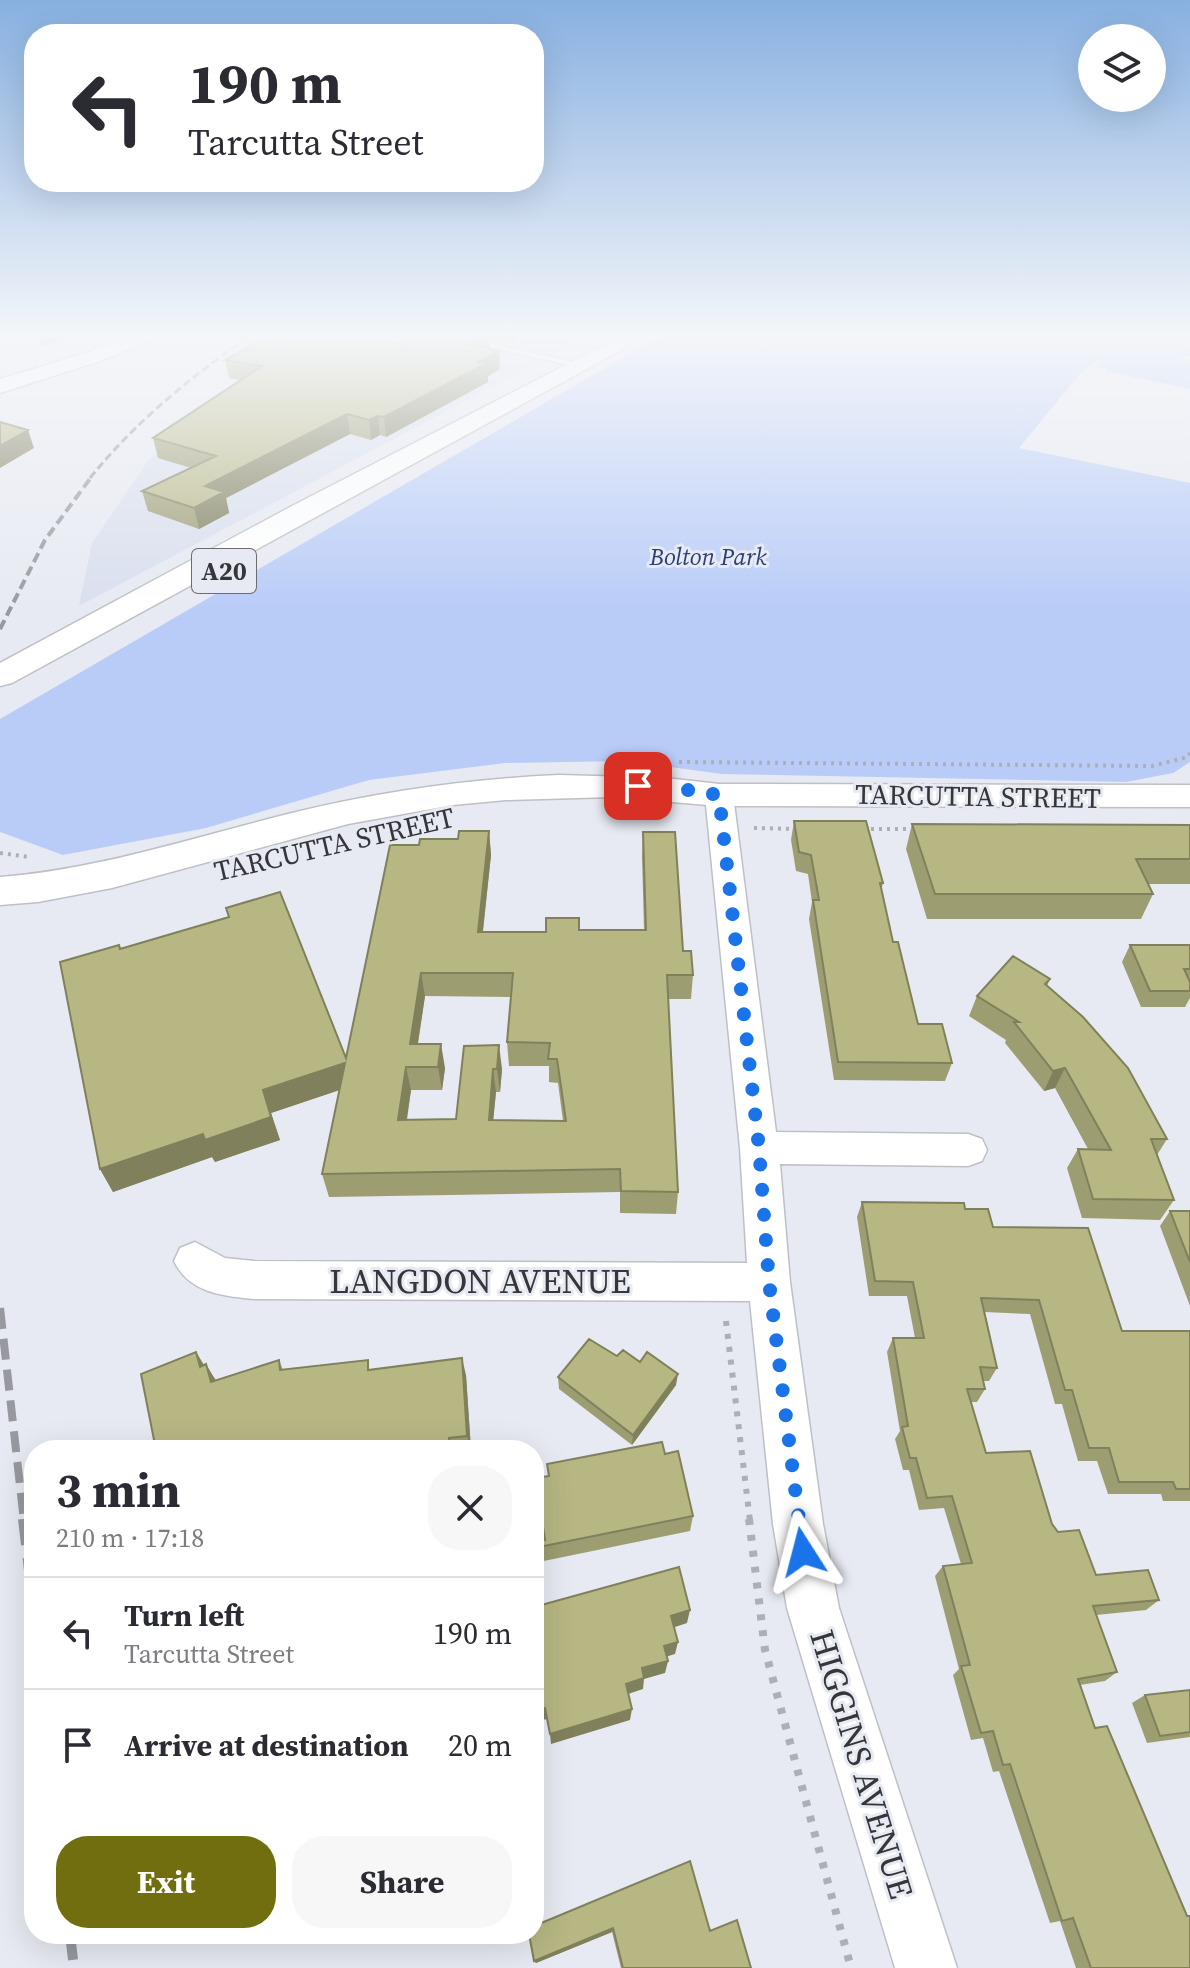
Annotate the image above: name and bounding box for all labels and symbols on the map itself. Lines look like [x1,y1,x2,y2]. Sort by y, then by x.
park label: Bolton Park [648,540,767,573]
road number: A20 [192,549,256,593]
pin [604,752,672,820]
street label: TARCUTTA STREET [855,775,1101,817]
street label: TARCUTTA STREET [210,798,458,890]
street label: LANGDON AVENUE [329,1258,631,1304]
position arrow [761,1510,845,1594]
street label: HIGGINS AVENUE [799,1624,925,1904]

